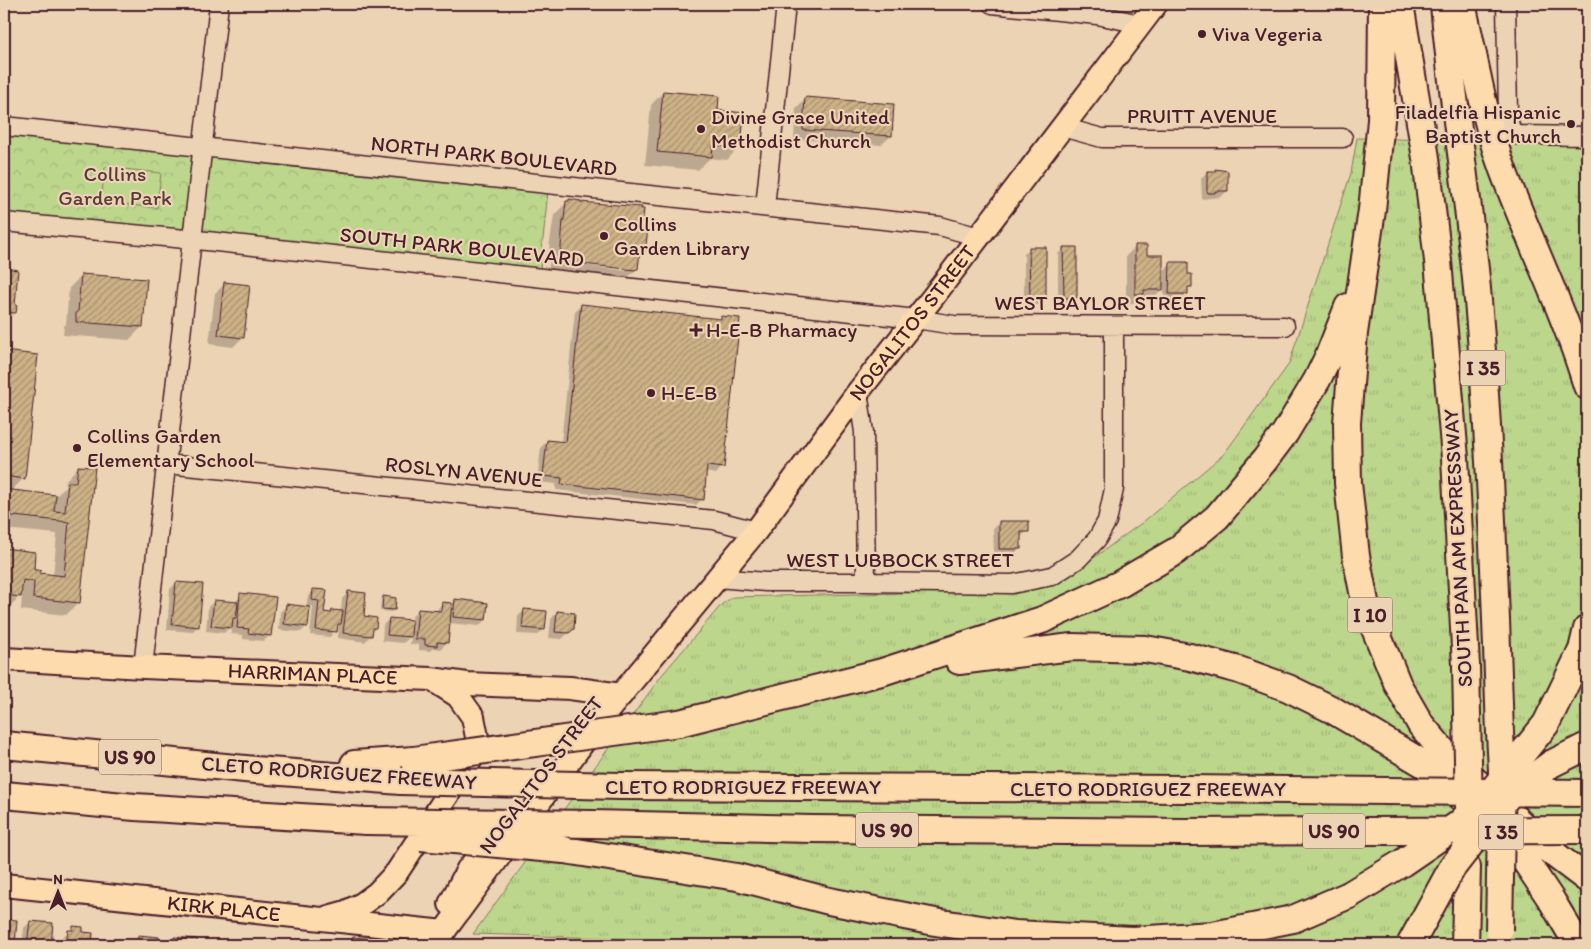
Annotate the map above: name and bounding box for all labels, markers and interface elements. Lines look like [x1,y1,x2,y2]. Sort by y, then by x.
place label: Viva Vegeria [1212,21,1322,46]
marker: Viva Vegeria [1196,28,1208,40]
place label: Filadelfia Hispanic Baptist Church [1395,99,1561,148]
street label: PRUITT AVENUE [1127,103,1277,128]
place label: Divine Grace United Methodist Church [711,104,890,153]
marker: Filadelfia Hispanic Baptist Church [1565,118,1577,130]
marker: Divine Grace United Methodist Church [695,123,707,135]
street label: NORTH PARK BOULEVARD [370,130,618,181]
park label: Collins Garden Park [58,161,172,210]
place label: Collins Garden Library [614,211,750,260]
street label: SOUTH PARK BOULEVARD [339,221,585,272]
marker: Collins Garden Library [598,230,610,242]
street label: NOGALITOS STREET [843,239,980,405]
street label: WEST BAYLOR STREET [994,290,1206,315]
place label: H-E-B Pharmacy [706,317,857,342]
marker: H-E-B Pharmacy [690,324,702,336]
road number: I 35 [1460,350,1506,386]
place label: H-E-B [661,380,717,405]
marker: H-E-B [645,387,657,399]
street label: SOUTH PAN AM EXPRESSWAY [1438,408,1477,688]
place label: Collins Garden Elementary School [87,423,255,472]
marker: Collins Garden Elementary School [71,442,83,454]
street label: ROSLYN AVENUE [384,451,544,492]
street label: WEST LUBBOCK STREET [786,547,1014,572]
road number: I 10 [1348,598,1392,632]
street label: HARRIMAN PLACE [227,658,398,690]
street label: NOGALITOS STREET [473,691,608,858]
road number: US 90 [99,740,161,774]
street label: CLETO RODRIGUEZ FREEWAY [200,750,478,795]
street label: CLETO RODRIGUEZ FREEWAY [605,774,881,799]
street label: CLETO RODRIGUEZ FREEWAY [1010,776,1286,801]
road number: US 90 [856,812,918,848]
road number: US 90 [1303,814,1365,848]
road number: I 35 [1478,814,1524,850]
north arrow [32,866,82,916]
text: N [53,871,63,888]
street label: KIRK PLACE [166,890,282,926]

